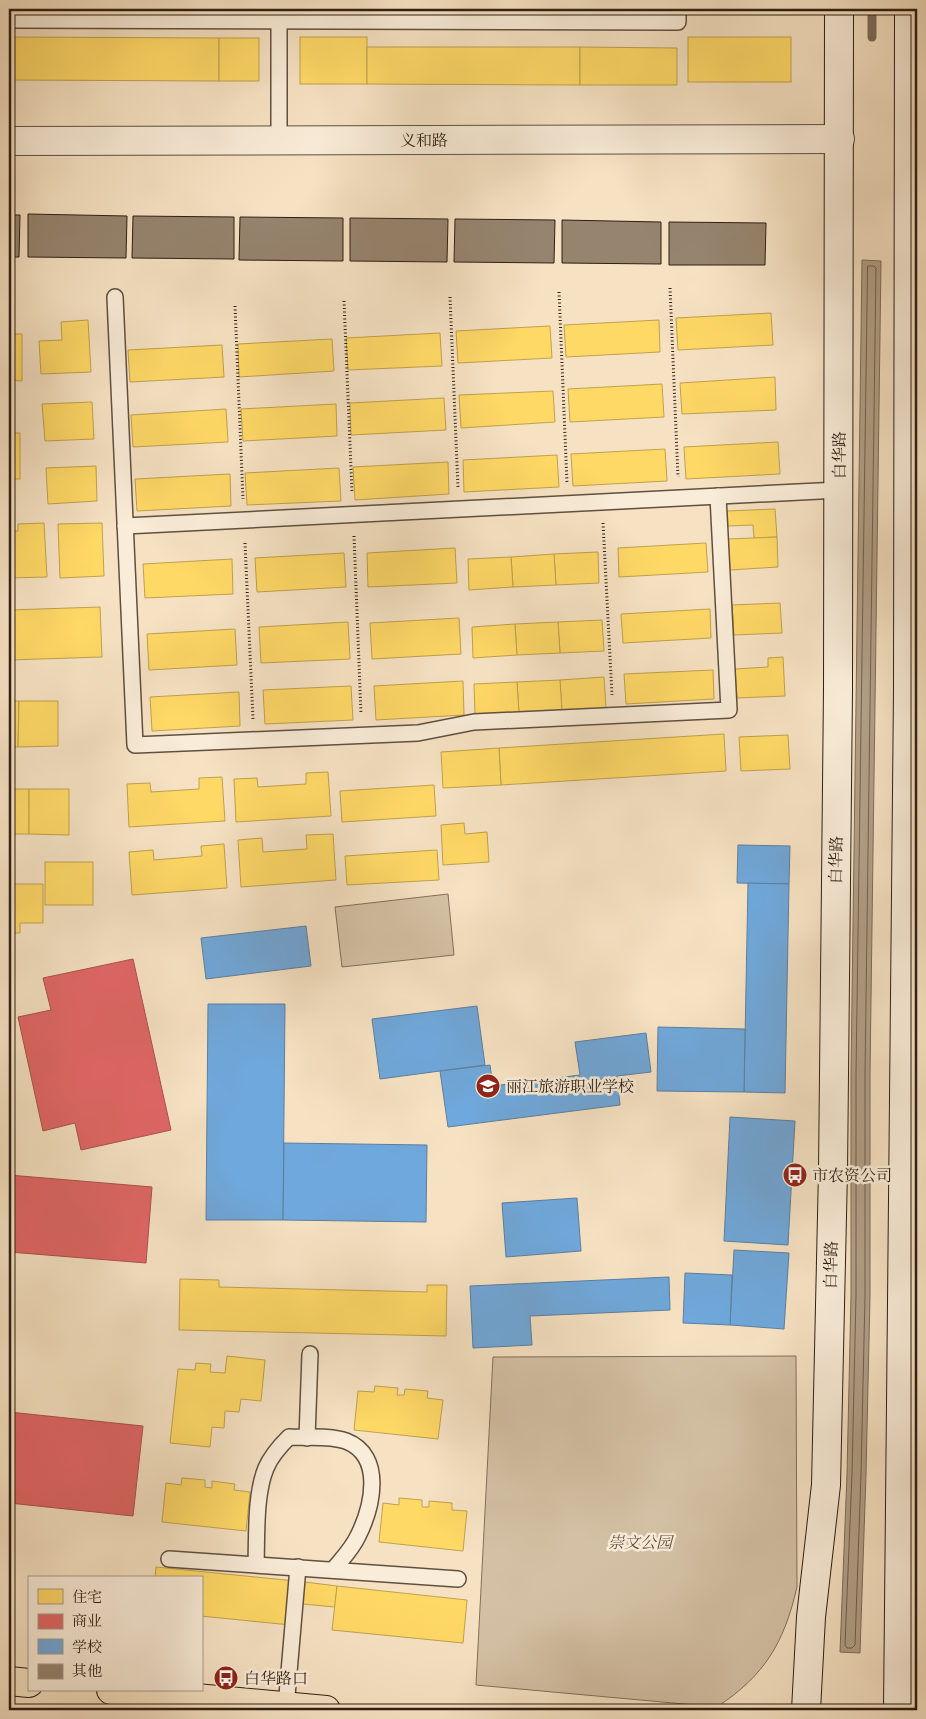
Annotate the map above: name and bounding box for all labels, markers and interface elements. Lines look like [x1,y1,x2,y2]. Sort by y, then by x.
street label: 义和路 [400,131,448,150]
street label: 白华路 [830,431,849,479]
street label: 白华路 [826,836,846,884]
school or university icon: 丽江旅游职业学校 [475,1073,501,1099]
place label: 丽江旅游职业学校 [506,1077,634,1096]
bus stop icon: 市农资公司 [782,1162,808,1188]
place label: 市农资公司 [812,1166,892,1185]
street label: 白华路 [821,1241,841,1289]
park label: 崇文公园 [608,1533,675,1552]
legend [28,1576,202,1692]
text: 住宅 [72,1588,102,1606]
text: 商业 [72,1612,102,1630]
text: 学校 [72,1638,102,1656]
text: 其他 [72,1662,102,1680]
bus stop icon: 白华路口 [213,1665,239,1691]
place label: 白华路口 [244,1669,308,1688]

